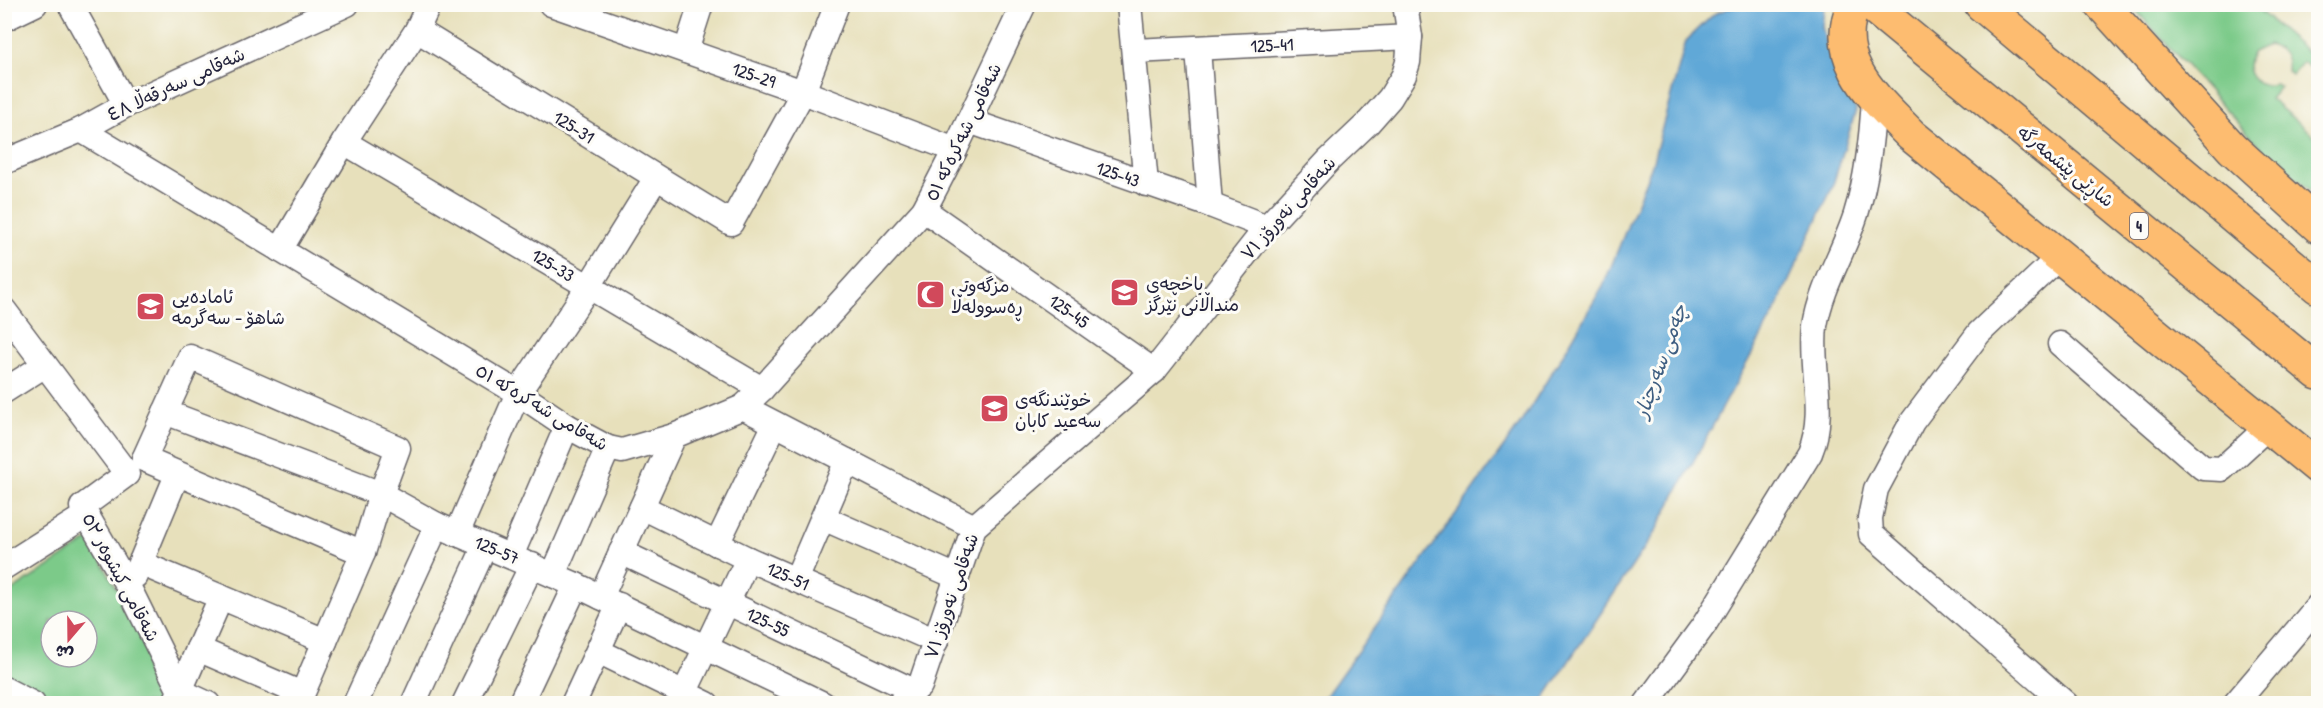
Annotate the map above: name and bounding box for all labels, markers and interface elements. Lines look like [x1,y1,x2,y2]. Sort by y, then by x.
street label: 125-41 [1250,31,1294,59]
street label: شەقامی سەرقەڵا ٤٨ [103,41,249,127]
street label: 125-29 [729,56,780,94]
street label: شەقامی شەکرەکە ٥١ [919,59,1007,205]
street label: 125-31 [549,105,599,149]
street label: شاڕێی پێشمەرگە [2011,119,2119,215]
street label: شەقامی نەورۆز ٧١ [1235,151,1341,265]
street label: 125-43 [1093,155,1143,193]
road number: 4 [2130,213,2148,239]
street label: 125-33 [527,242,579,288]
place label: باخچەی منداڵانی نێرگز [1144,271,1239,317]
place label: مزگەوتی ڕەسوولەڵا [951,273,1023,322]
school or university icon: باخچەی منداڵانی نێرگز [1109,277,1141,309]
mosque icon: مزگەوتی ڕەسوولەڵا [914,279,946,311]
place label: ئامادەیی شاهۆ - سەگرمە [172,284,285,330]
street label: 125-45 [1044,288,1095,334]
school or university icon: ئامادەیی شاهۆ - سەگرمە [135,290,167,322]
water label: چەمی سەرچنار [1626,300,1693,424]
street label: شەقامی شەکرەکە ٥١ [471,357,613,457]
place label: خوێندنگەی سەعید کابان [1015,387,1101,433]
school or university icon: خوێندنگەی سەعید کابان [978,393,1010,425]
street label: شەقامی کیشوەر ٥٣ [77,508,165,646]
street label: 125-57 [471,529,523,571]
street label: شەقامی نەورۆز ٧١ [918,530,984,662]
street label: 125-51 [763,556,813,596]
street label: 125-55 [742,601,794,643]
north arrow [39,609,99,669]
text: ش [52,640,76,666]

